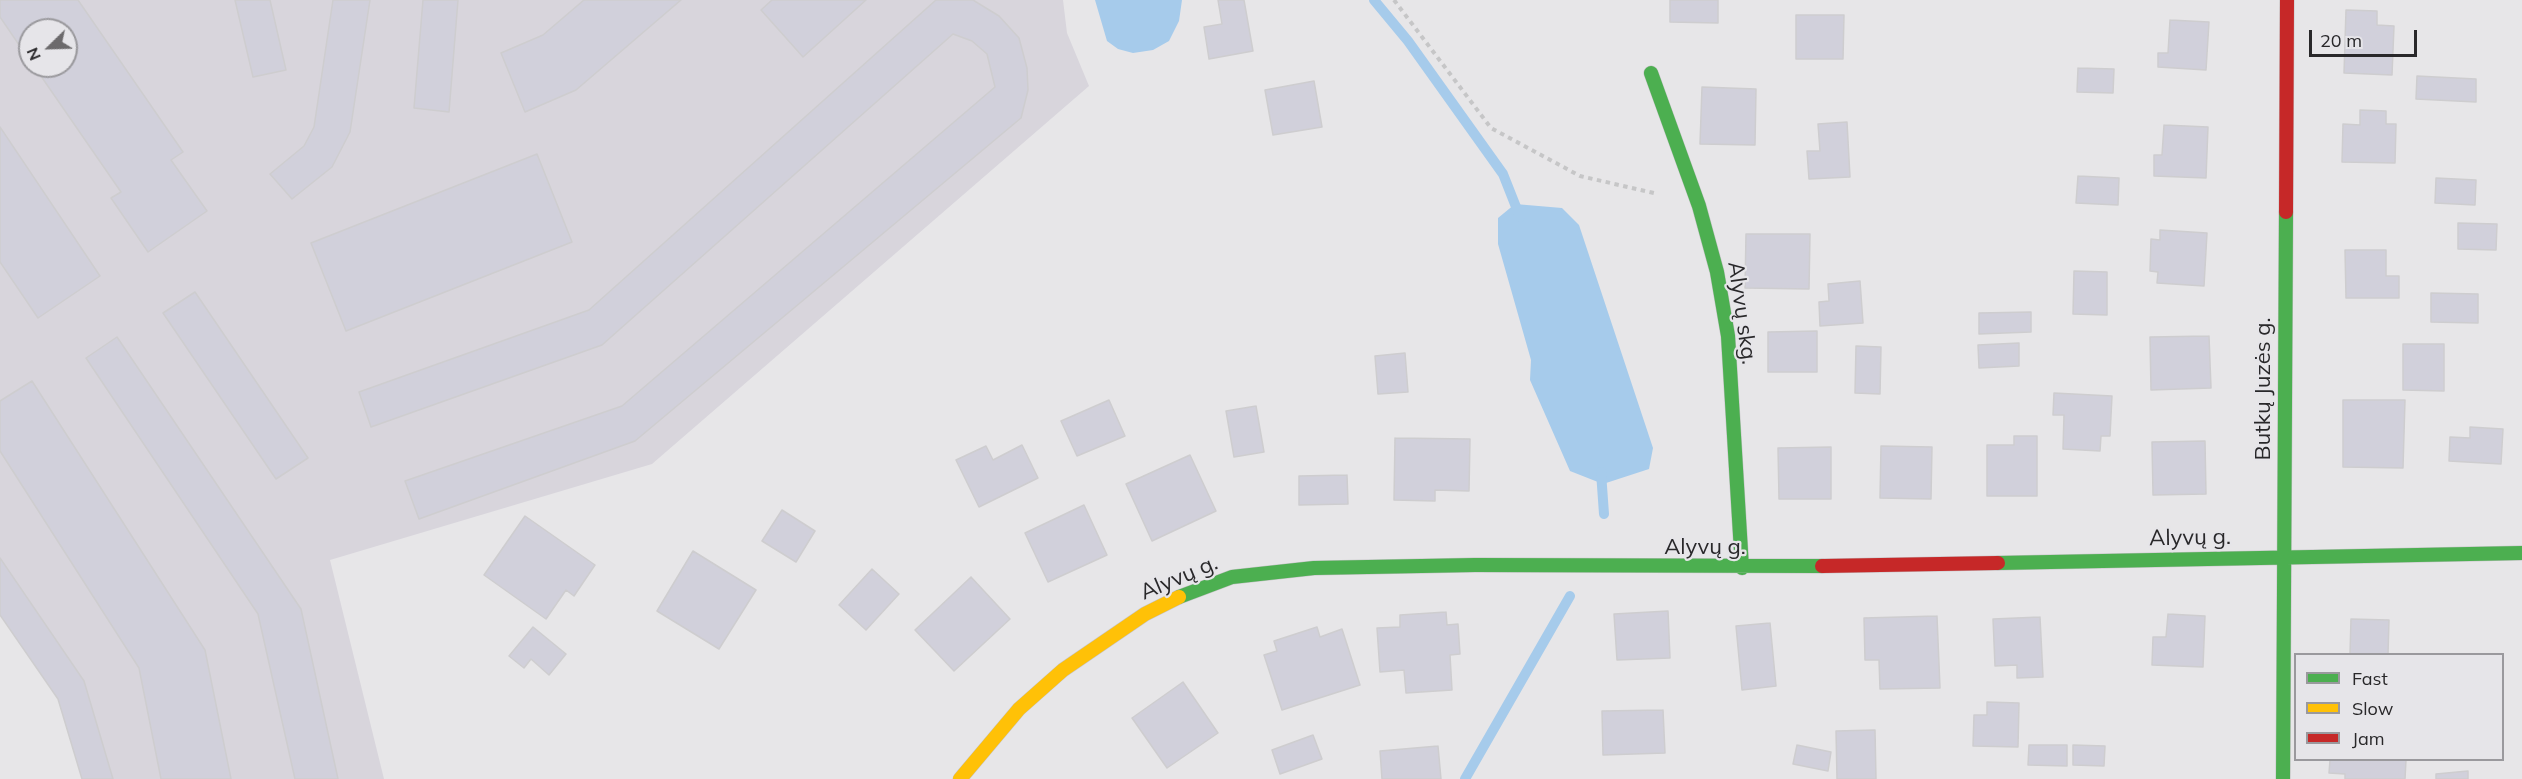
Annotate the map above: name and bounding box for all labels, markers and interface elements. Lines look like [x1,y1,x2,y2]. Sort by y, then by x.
north arrow [18,18,78,78]
scale bar [2312,18,2420,56]
text: 20 m [2320,29,2362,52]
text: N [22,45,45,64]
street label: Alyvų skg. [1722,260,1762,366]
street label: Butkų Juzės g. [2250,317,2276,461]
street label: Alyvų g. [2149,524,2231,552]
street label: Alyvų g. [1664,534,1746,560]
street label: Alyvų g. [1136,550,1222,606]
legend [2294,653,2504,761]
text: Fast [2352,667,2388,690]
text: Slow [2352,697,2393,720]
text: Jam [2352,727,2385,750]

